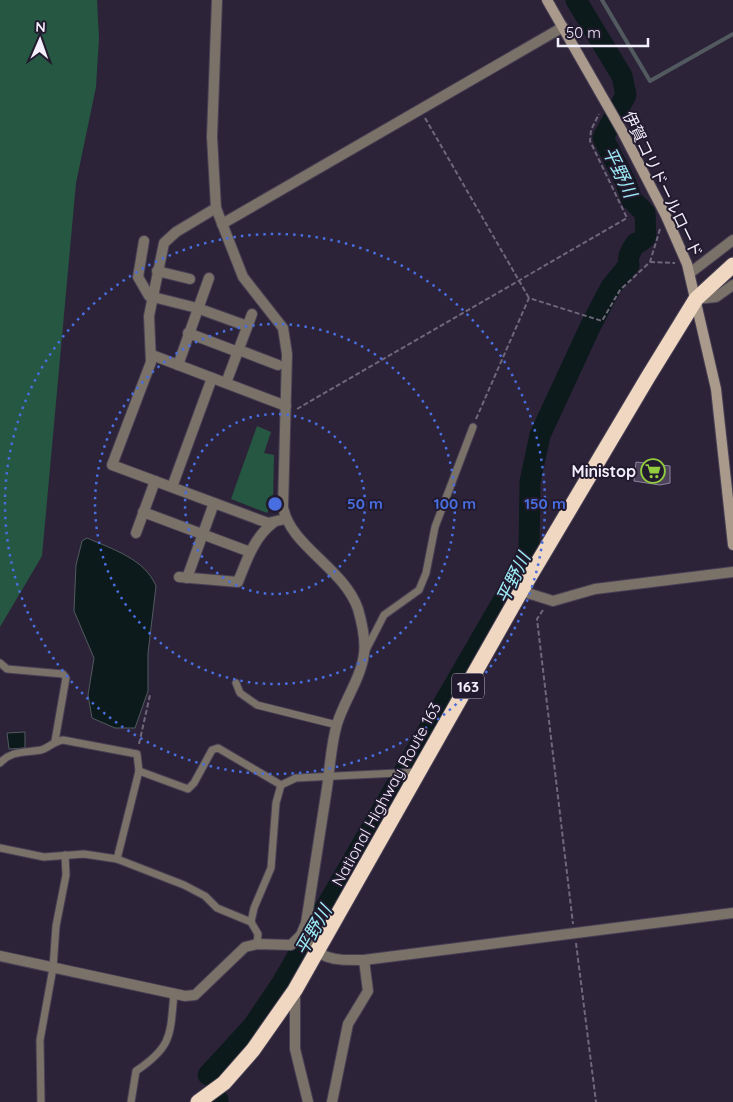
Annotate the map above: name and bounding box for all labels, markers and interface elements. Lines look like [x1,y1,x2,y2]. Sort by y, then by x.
north arrow [15,15,65,65]
scale bar [558,15,648,47]
text: N [35,18,46,36]
text: 50 m [566,23,601,42]
street label: 伊賀コリドールロード [619,108,707,260]
water label: 平野川 [598,143,643,203]
supermarket icon: Ministop [640,458,666,484]
place label: Ministop [572,461,636,481]
text: 50 m [347,494,383,513]
text: 100 m [434,494,476,513]
text: 150 m [524,494,566,513]
centre of rings [266,495,284,513]
water label: 平野川 [491,547,536,607]
road number: 163 [452,674,484,698]
street label: National Highway Route 163 [327,699,445,889]
water label: 平野川 [290,899,337,959]

